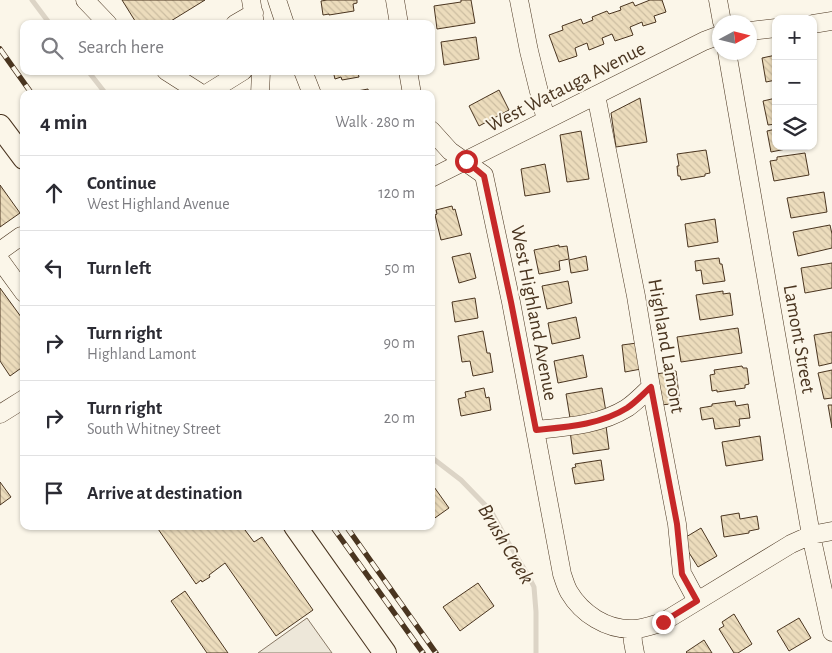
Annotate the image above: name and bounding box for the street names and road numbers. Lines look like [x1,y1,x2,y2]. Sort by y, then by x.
street label: West Watauga Avenue [483,38,649,136]
street label: West Highland Avenue [507,224,561,402]
street label: Highland Lamont [644,277,688,415]
street label: Lamont Street [780,283,819,396]

